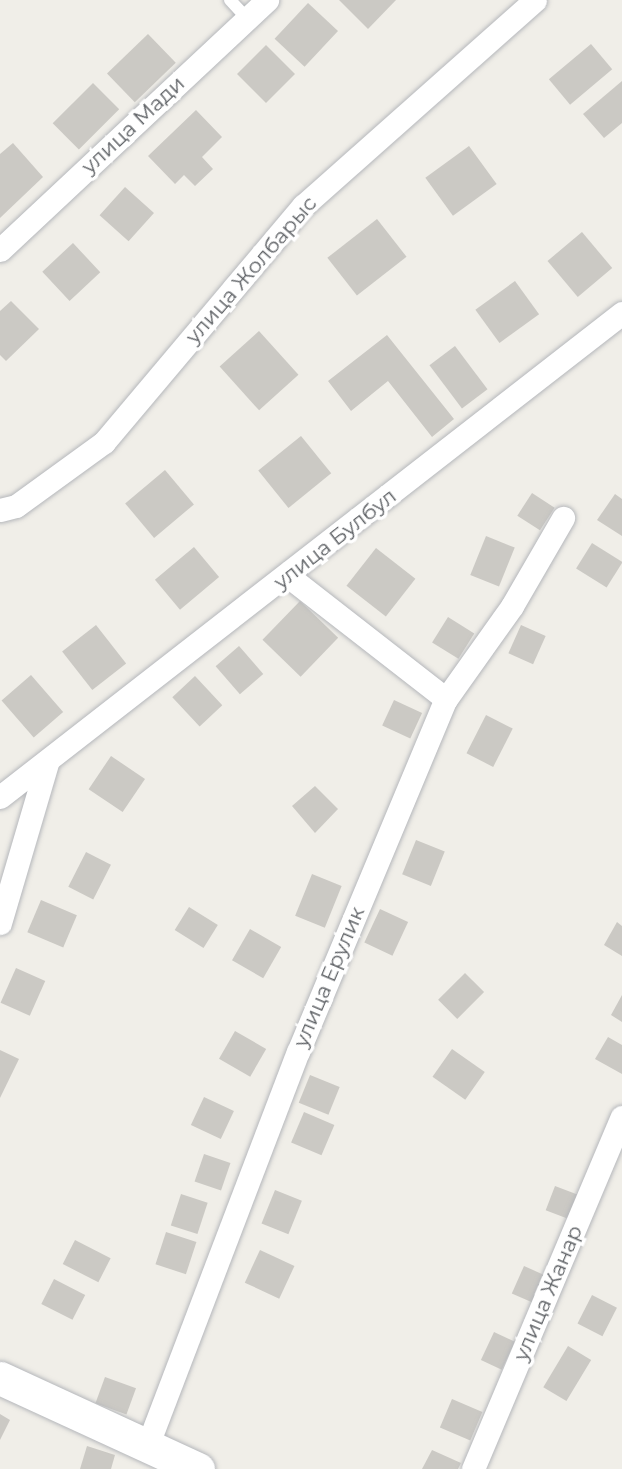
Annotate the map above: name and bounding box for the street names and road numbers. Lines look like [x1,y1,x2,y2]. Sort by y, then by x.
street label: улица Мади [76,71,190,179]
street label: улица Жолбарыс [180,191,322,349]
street label: улица Булбул [269,483,401,595]
street label: улица Ерулик [288,903,370,1051]
street label: улица Жанар [508,1221,588,1365]

